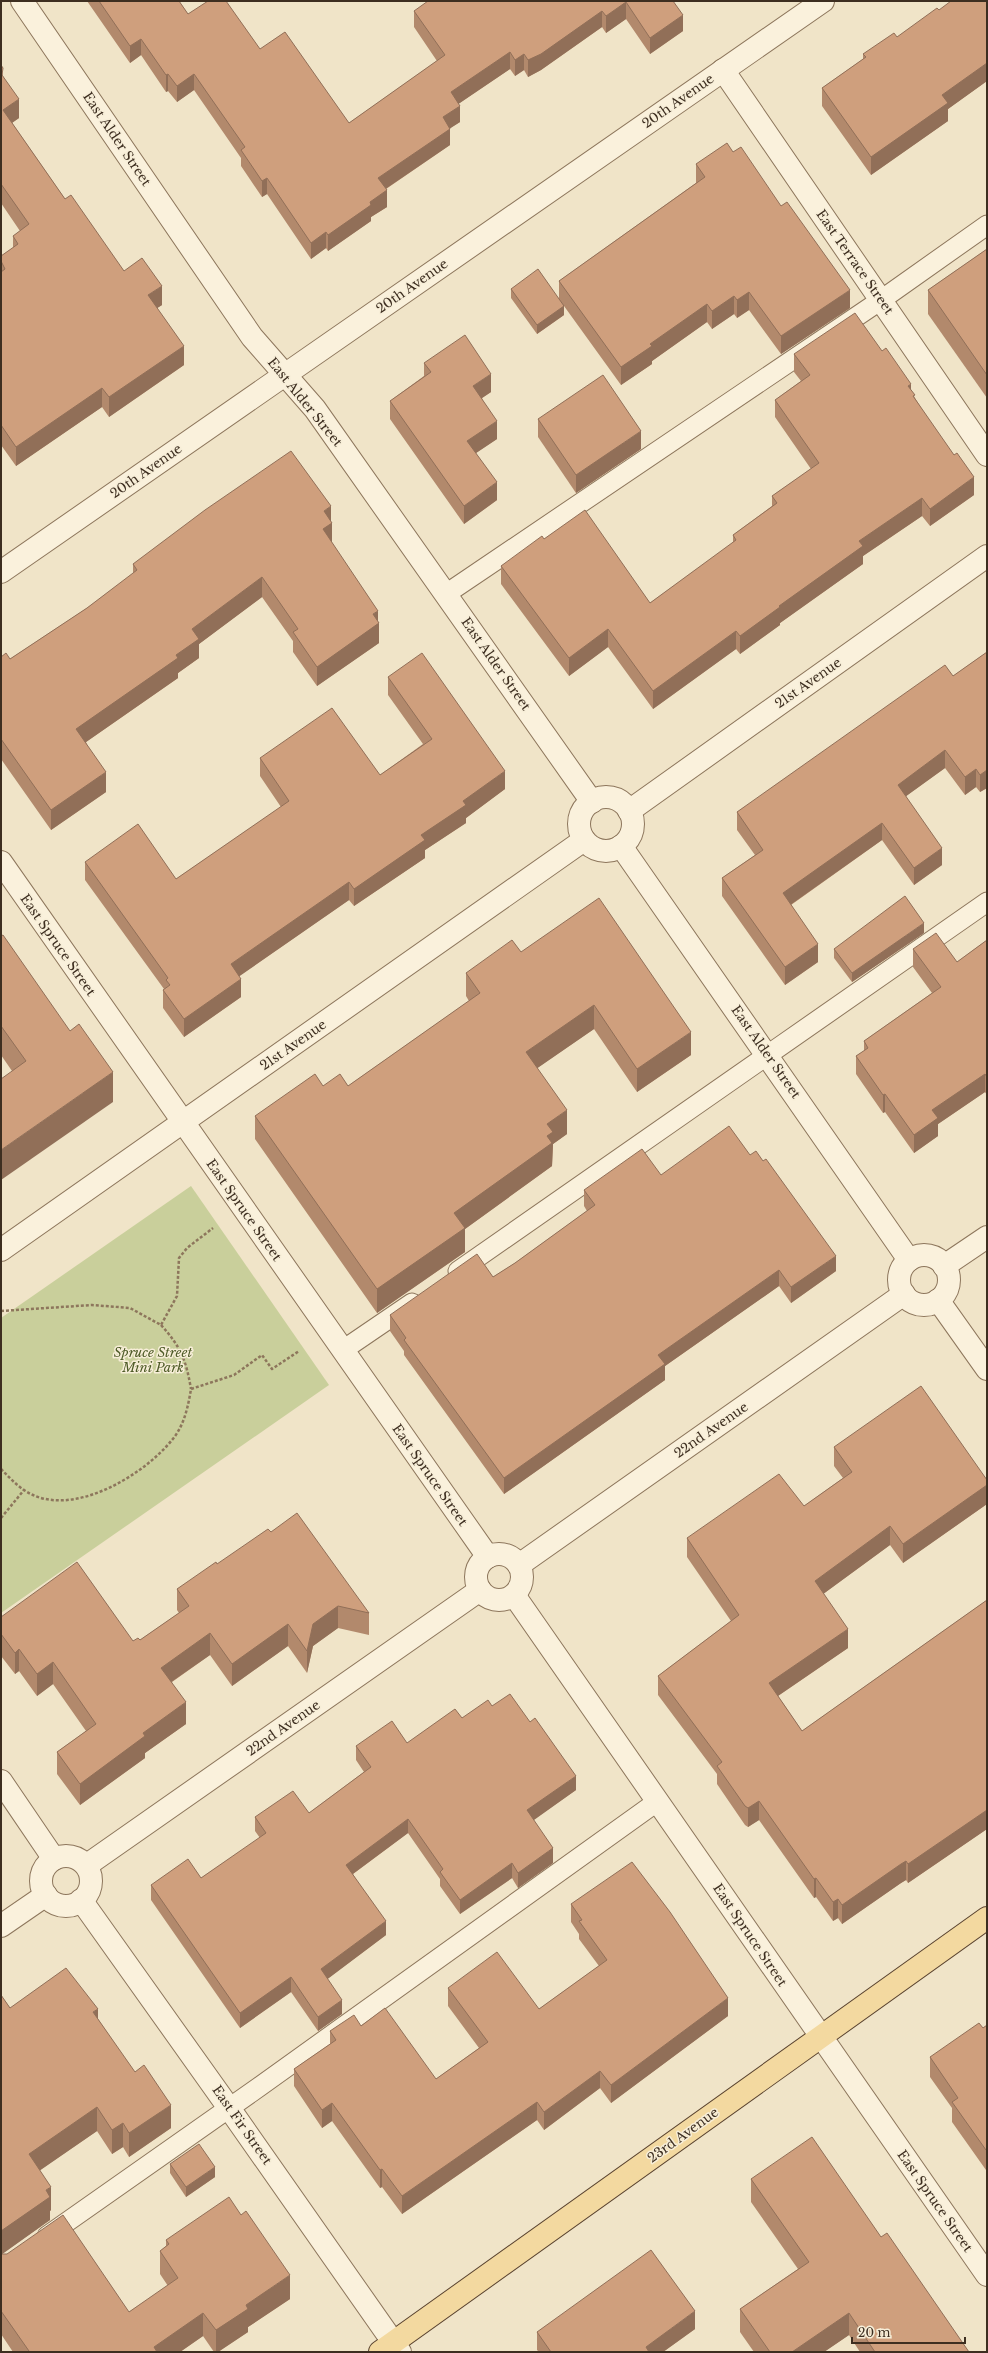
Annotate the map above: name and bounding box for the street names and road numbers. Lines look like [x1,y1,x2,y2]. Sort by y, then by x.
street label: 20th Avenue [639,70,717,132]
street label: East Alder Street [79,89,155,189]
street label: East Terrace Street [812,206,898,318]
street label: 20th Avenue [373,255,451,317]
street label: East Alder Street [264,354,346,450]
street label: 20th Avenue [107,440,185,502]
street label: East Alder Street [458,614,535,714]
street label: 21st Avenue [771,654,845,712]
street label: East Spruce Street [16,891,100,999]
street label: East Alder Street [728,1002,805,1102]
street label: 21st Avenue [256,1016,330,1074]
street label: East Spruce Street [202,1156,286,1264]
street label: 22nd Avenue [671,1398,751,1462]
street label: East Spruce Street [388,1421,472,1529]
street label: 22nd Avenue [243,1696,323,1760]
street label: East Spruce Street [709,1880,791,1990]
street label: East Fir Street [208,2082,276,2168]
street label: 23rd Avenue [644,2104,722,2166]
street label: East Spruce Street [893,2147,977,2255]

